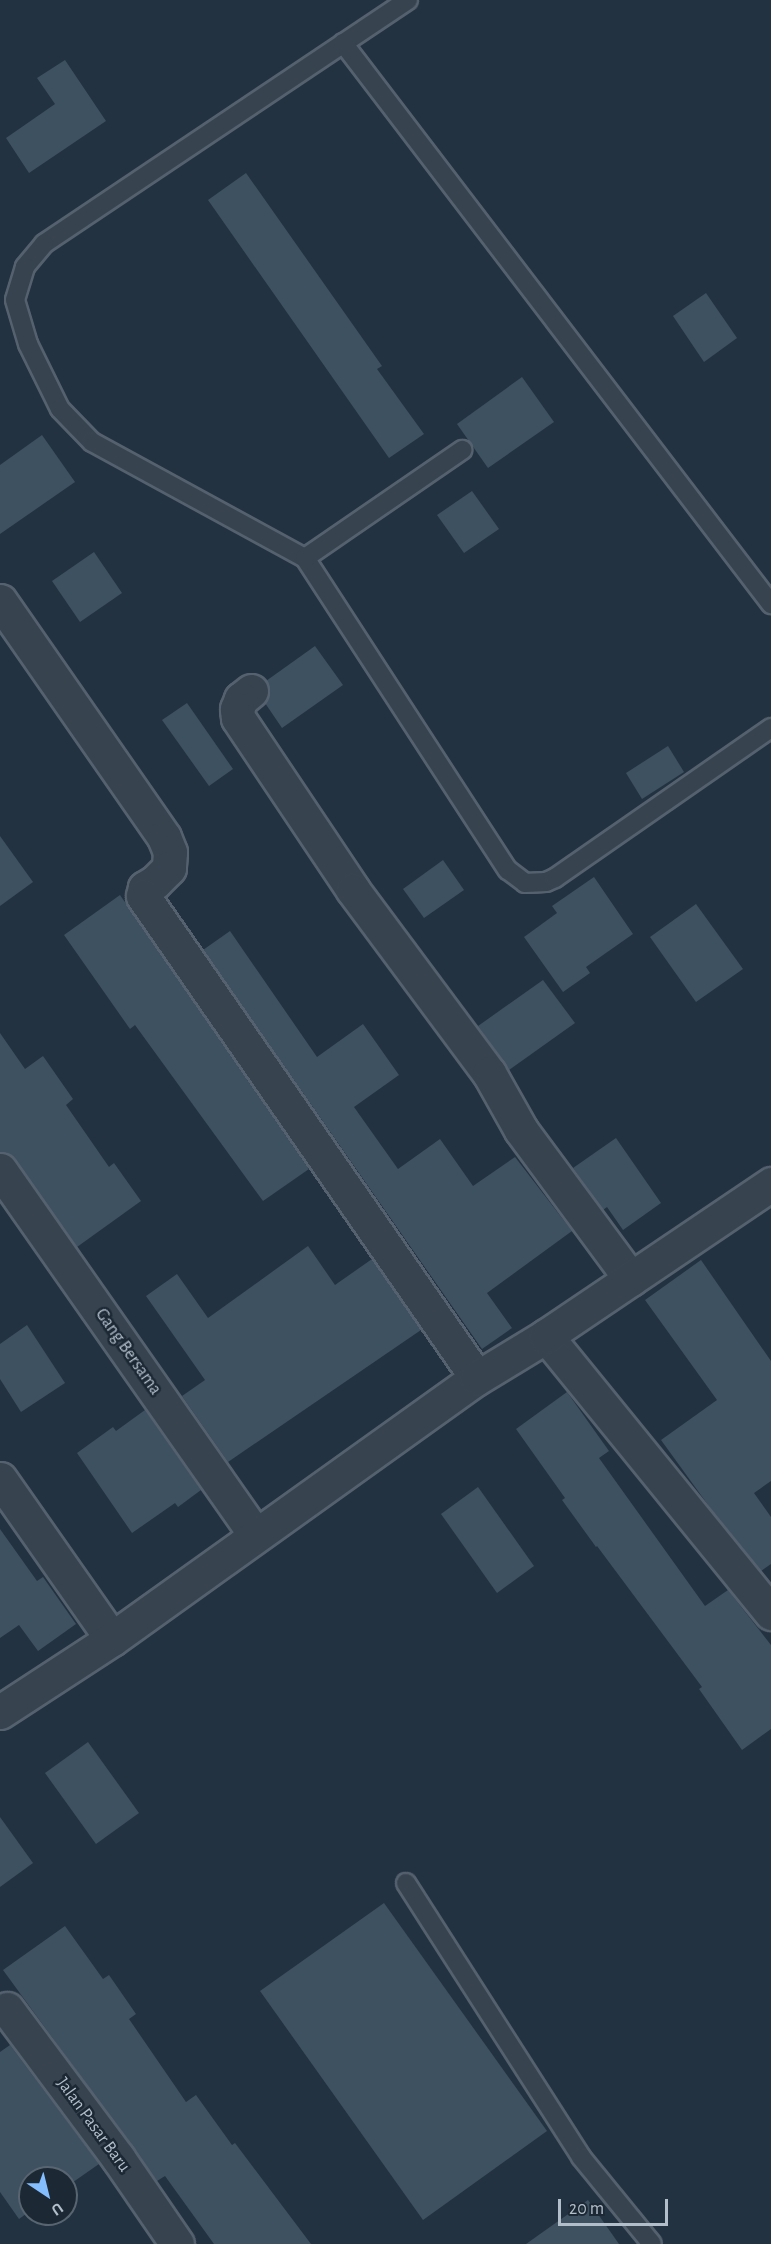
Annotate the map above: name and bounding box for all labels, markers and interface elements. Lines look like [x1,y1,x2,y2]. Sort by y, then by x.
street label: Gang Bersama [90,1304,166,1400]
street label: Jalan Pasar Baru [51,2073,135,2177]
north arrow [18,2166,78,2226]
scale bar [561,2187,670,2225]
text: U [48,2200,66,2219]
text: 20 m [569,2200,604,2218]

